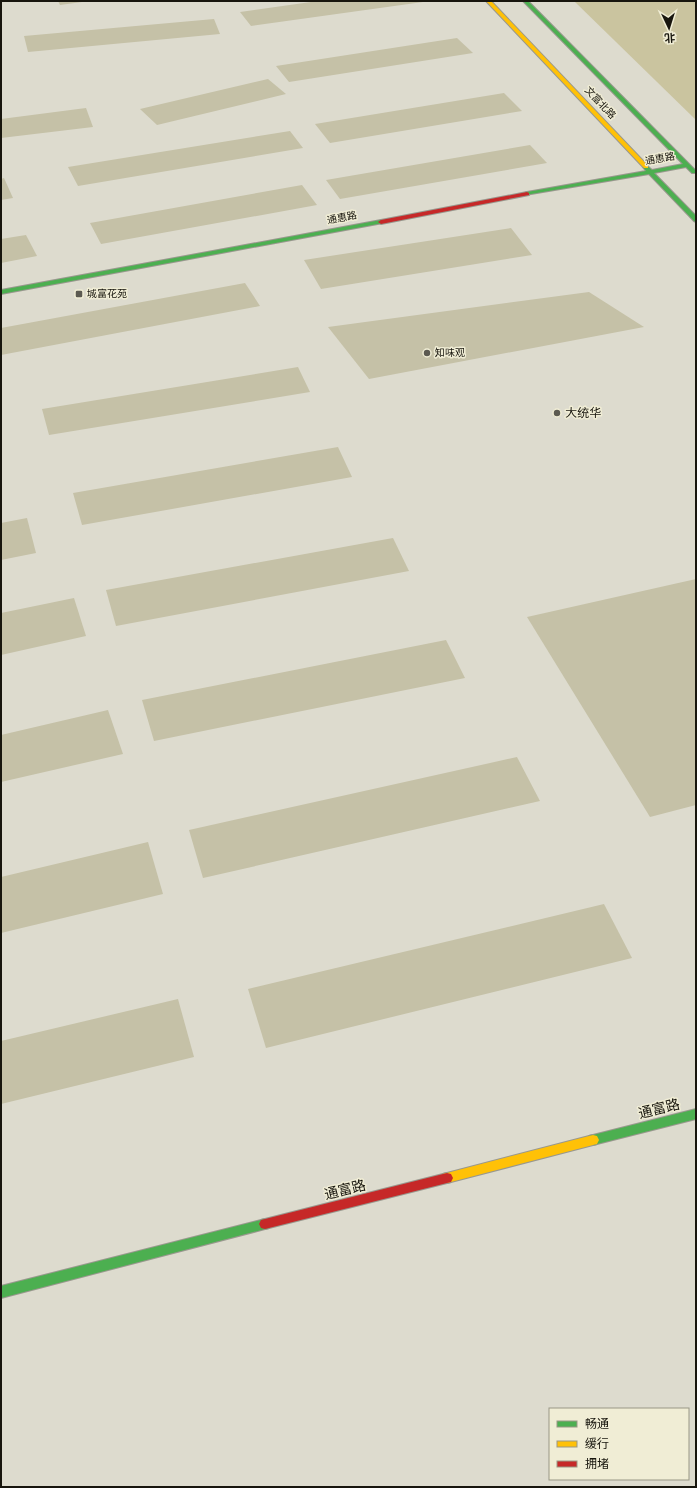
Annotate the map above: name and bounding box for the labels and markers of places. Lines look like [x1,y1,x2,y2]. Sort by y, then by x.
place label: 城富花苑 [87,288,127,300]
marker: 城富花苑 [74,289,84,299]
place label: 知味观 [435,347,465,359]
marker: 知味观 [422,348,432,358]
place label: 大统华 [565,406,601,420]
marker: 大统华 [552,408,562,418]

